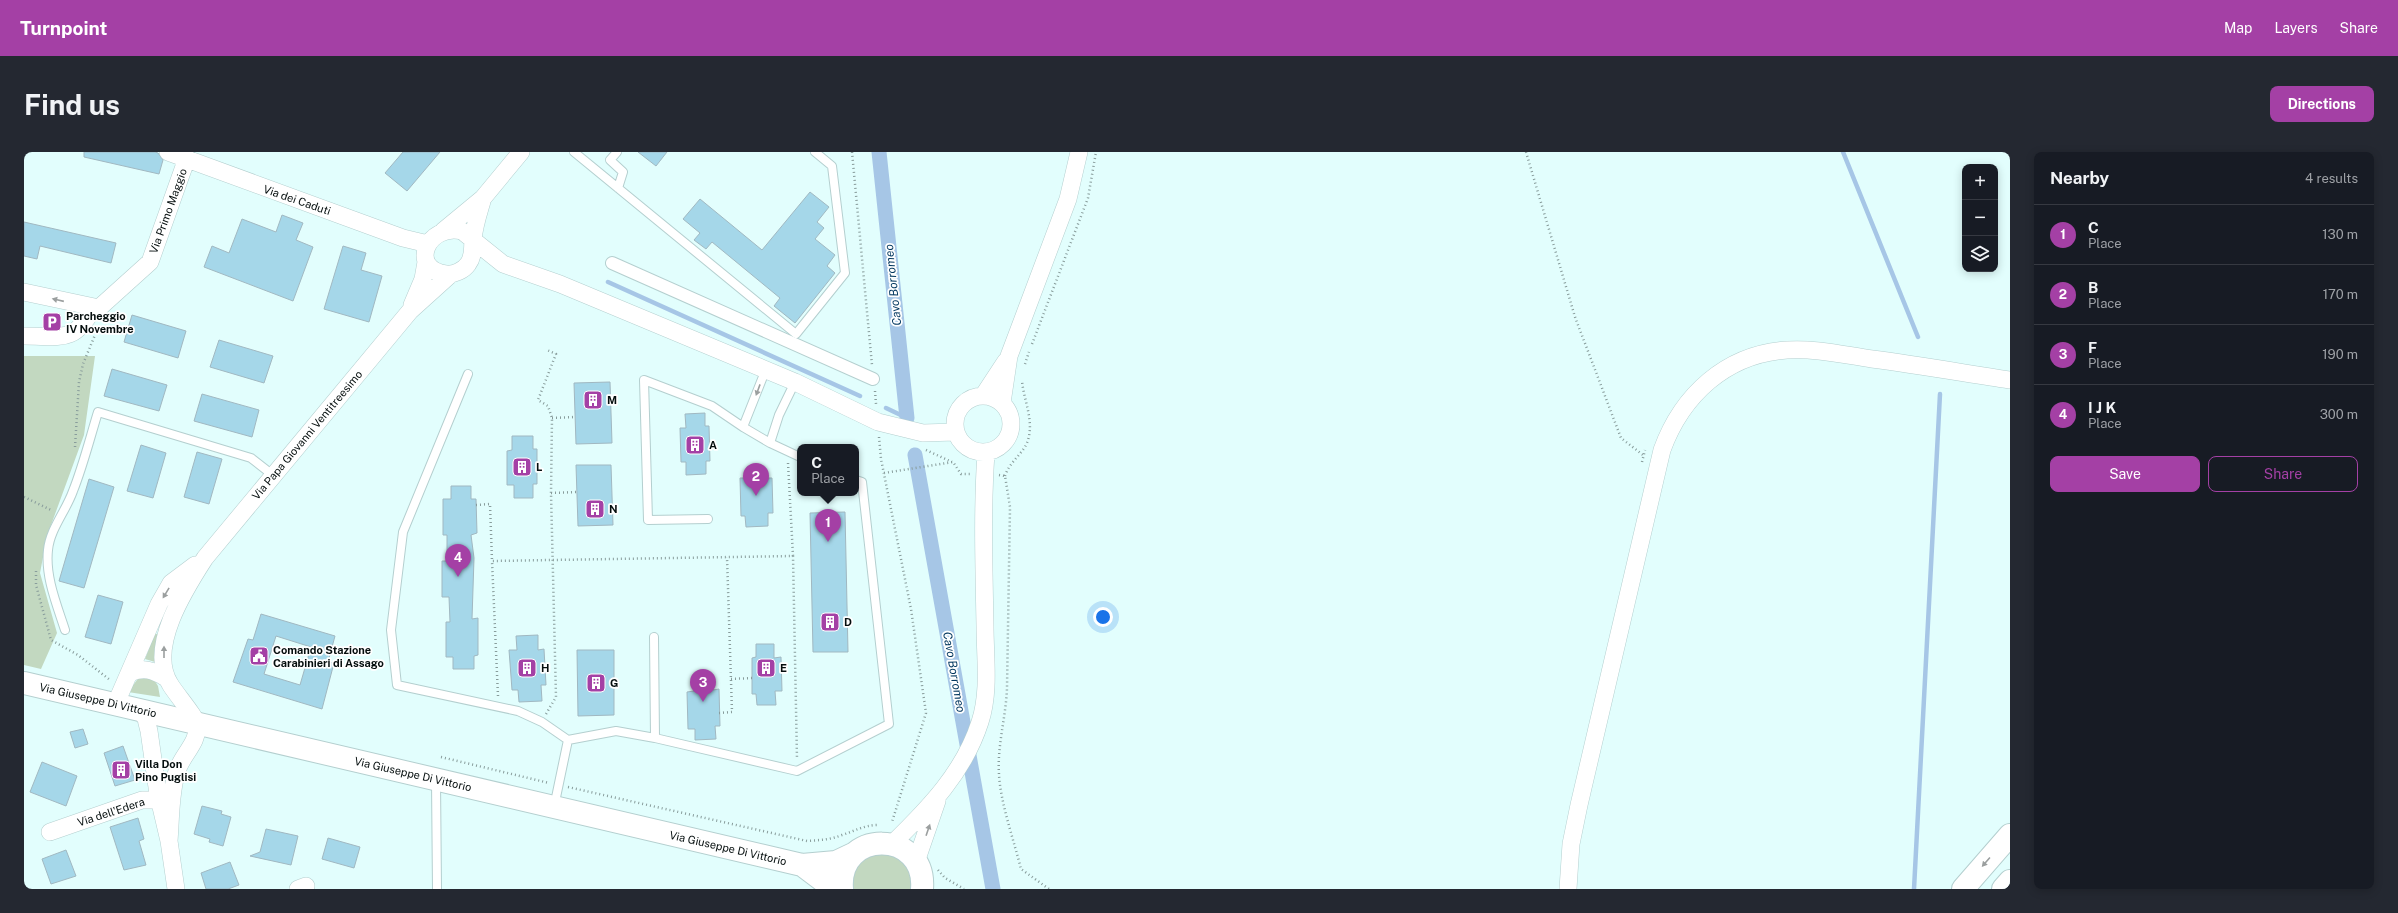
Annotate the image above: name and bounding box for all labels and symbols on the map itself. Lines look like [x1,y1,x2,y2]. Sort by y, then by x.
street label: Via Primo Maggio [147,167,189,255]
street label: Via dei Caduti [262,183,332,217]
water label: Cavo Borromeo [882,243,904,326]
one-way arrow [52,296,65,302]
place label: Parcheggio IV Novembre [66,310,134,335]
parking icon: Parcheggio IV Novembre [41,311,63,333]
street label: Via Papa Giovanni Ventitreesimo [250,368,364,502]
one-way arrow [754,385,760,397]
building icon: M [582,389,604,411]
place label: M [607,394,617,406]
building icon: A [684,434,706,456]
place label: A [709,439,717,451]
building icon: L [511,456,533,478]
place label: L [536,461,542,473]
pin: 2 [743,463,769,496]
building icon: N [584,498,606,520]
place label: N [609,503,618,515]
pin: 1 [815,509,841,542]
pin: 4 [445,544,471,577]
one-way arrow [162,587,169,599]
your location [1093,607,1113,627]
building icon: D [819,611,841,633]
place label: D [844,616,852,628]
water label: Cavo Borromeo [940,630,968,714]
place label: Comando Stazione Carabinieri di Assago [273,644,384,669]
one-way arrow [161,645,167,658]
public building icon: Comando Stazione Carabinieri di Assago [248,645,270,667]
building icon: H [516,657,538,679]
building icon: E [755,657,777,679]
place label: H [541,662,549,674]
place label: E [780,662,787,674]
pin: 3 [690,669,716,702]
building icon: G [585,672,607,694]
place label: G [610,677,618,689]
street label: Via Giuseppe Di Vittorio [38,681,158,719]
street label: Via Giuseppe Di Vittorio [353,755,473,793]
place label: Villa Don Pino Puglisi [135,758,196,783]
building icon: Villa Don Pino Puglisi [110,759,132,781]
street label: Via dell'Edera [76,795,146,829]
one-way arrow [926,824,932,836]
street label: Via Giuseppe Di Vittorio [668,829,788,867]
one-way arrow [1982,857,1991,867]

